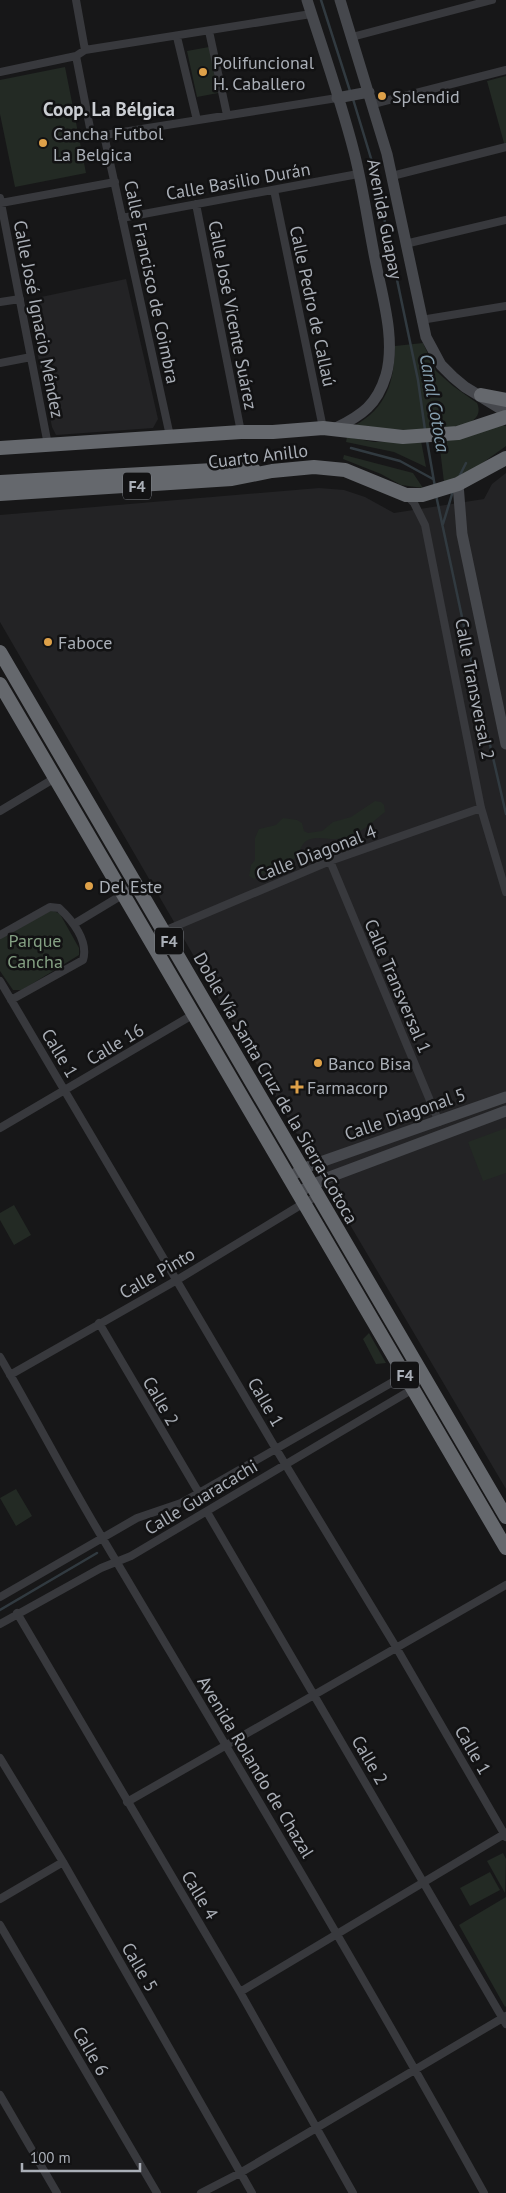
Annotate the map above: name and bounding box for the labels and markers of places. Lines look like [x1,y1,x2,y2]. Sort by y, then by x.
place label: Polifuncional H. Caballero [213,51,315,95]
marker: Polifuncional H. Caballero [197,66,209,78]
place label: Splendid [392,85,460,108]
marker: Splendid [376,90,388,102]
place label: Cancha Futbol La Belgica [53,122,164,166]
marker: Cancha Futbol La Belgica [37,137,49,149]
place label: Faboce [58,631,112,654]
marker: Faboce [42,636,54,648]
place label: Del Este [99,875,162,898]
marker: Del Este [83,880,95,892]
place label: Banco Bisa [328,1052,411,1075]
marker: Banco Bisa [312,1057,324,1069]
place label: Farmacorp [307,1076,388,1099]
marker: Farmacorp [291,1081,303,1093]

